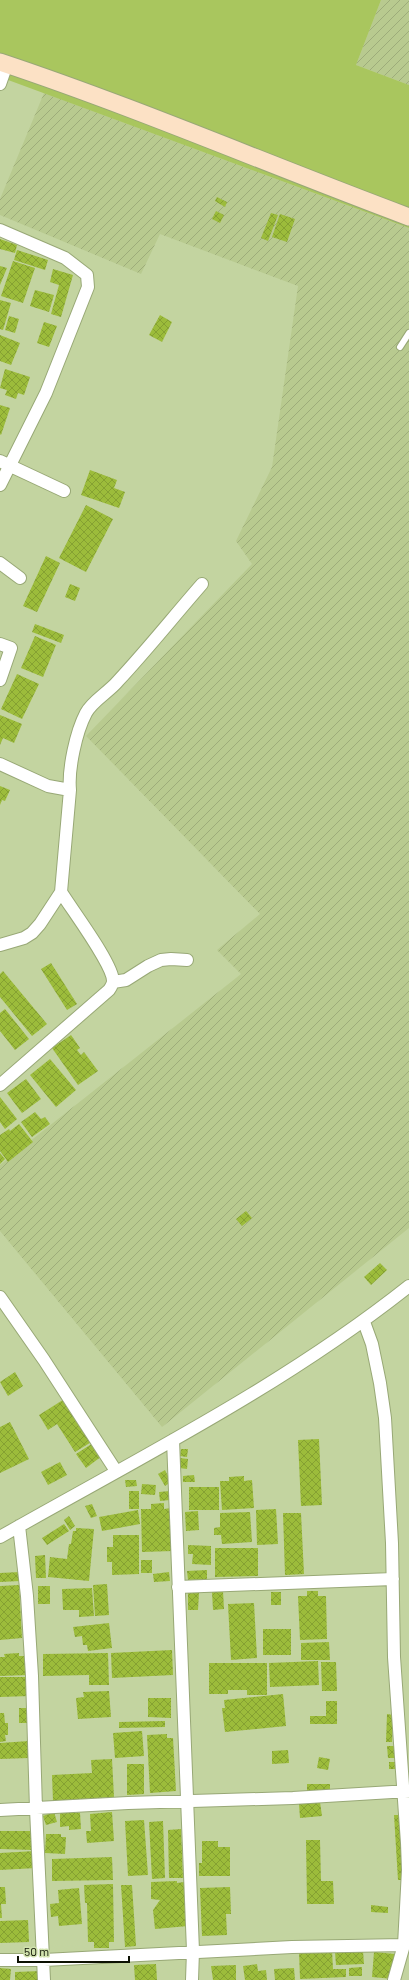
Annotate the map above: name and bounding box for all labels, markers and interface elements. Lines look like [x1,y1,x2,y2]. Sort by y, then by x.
scale bar [18,1938,129,1964]
text: 50 m [24,1944,49,1958]

